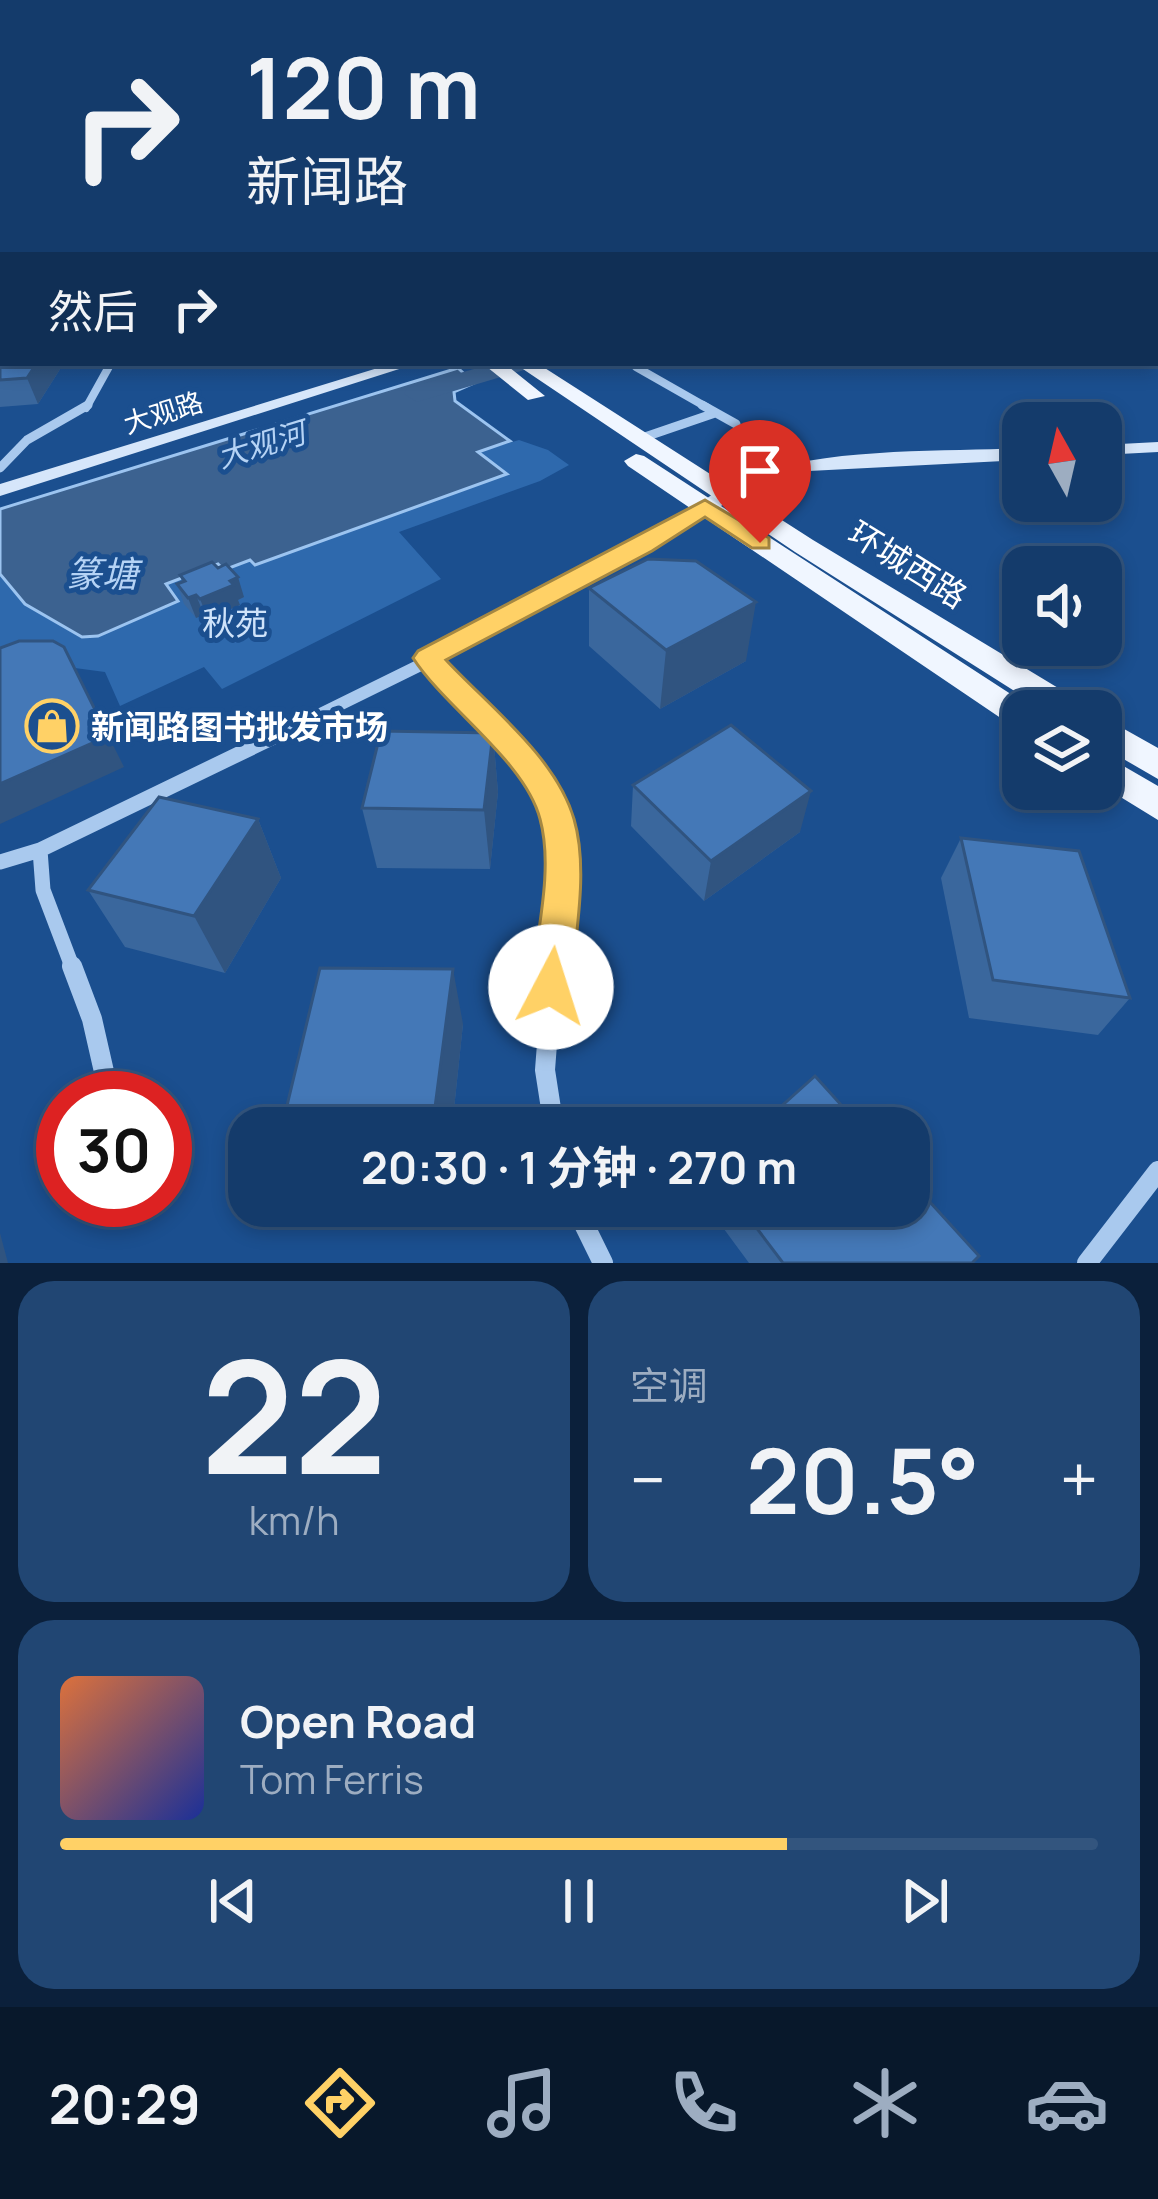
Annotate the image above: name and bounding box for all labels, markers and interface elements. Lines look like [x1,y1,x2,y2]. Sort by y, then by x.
text: 120 m [246,29,480,144]
icon: right [48,48,204,204]
text: 新闻路 [246,143,408,217]
icon: right [162,276,228,342]
text: 然后 [48,280,138,342]
street label: 大观路 [119,382,207,442]
north arrow [1002,402,1122,522]
map controls [1002,402,1122,810]
water label: 大观河 [212,410,315,477]
pin [709,420,811,543]
icon: arrive [727,438,793,504]
street label: 环城西路 [840,510,976,618]
button: sound [1002,546,1122,666]
water label: 篆塘 [66,549,143,598]
park label: 秋苑 [202,600,268,645]
button: layers [1002,690,1122,810]
shop icon: 新闻路图书批发市场 [24,698,80,754]
place label: 新闻路图书批发市场 [91,704,388,749]
position arrow [488,924,614,1050]
speed limit sign: 30 [36,1071,192,1227]
text: 20:30 · 1 分钟 · 270 m [361,1136,797,1198]
text: 22 [201,1308,387,1521]
text: 空调 [630,1358,708,1412]
text: 20.5° [746,1418,979,1541]
text: − [630,1434,666,1524]
text: + [1060,1434,1098,1524]
text: km/h [249,1493,339,1547]
text: Open Road [240,1690,476,1752]
text: Tom Ferris [240,1752,424,1806]
icon: previous [200,1868,266,1934]
icon: pause [546,1868,612,1934]
icon: next [892,1868,958,1934]
icon: directions [298,2061,382,2145]
icon: music [480,2061,564,2145]
icon: phone [662,2061,746,2145]
icon: climate [843,2061,927,2145]
icon: car [1025,2061,1109,2145]
text: 20:29 [49,2066,201,2140]

